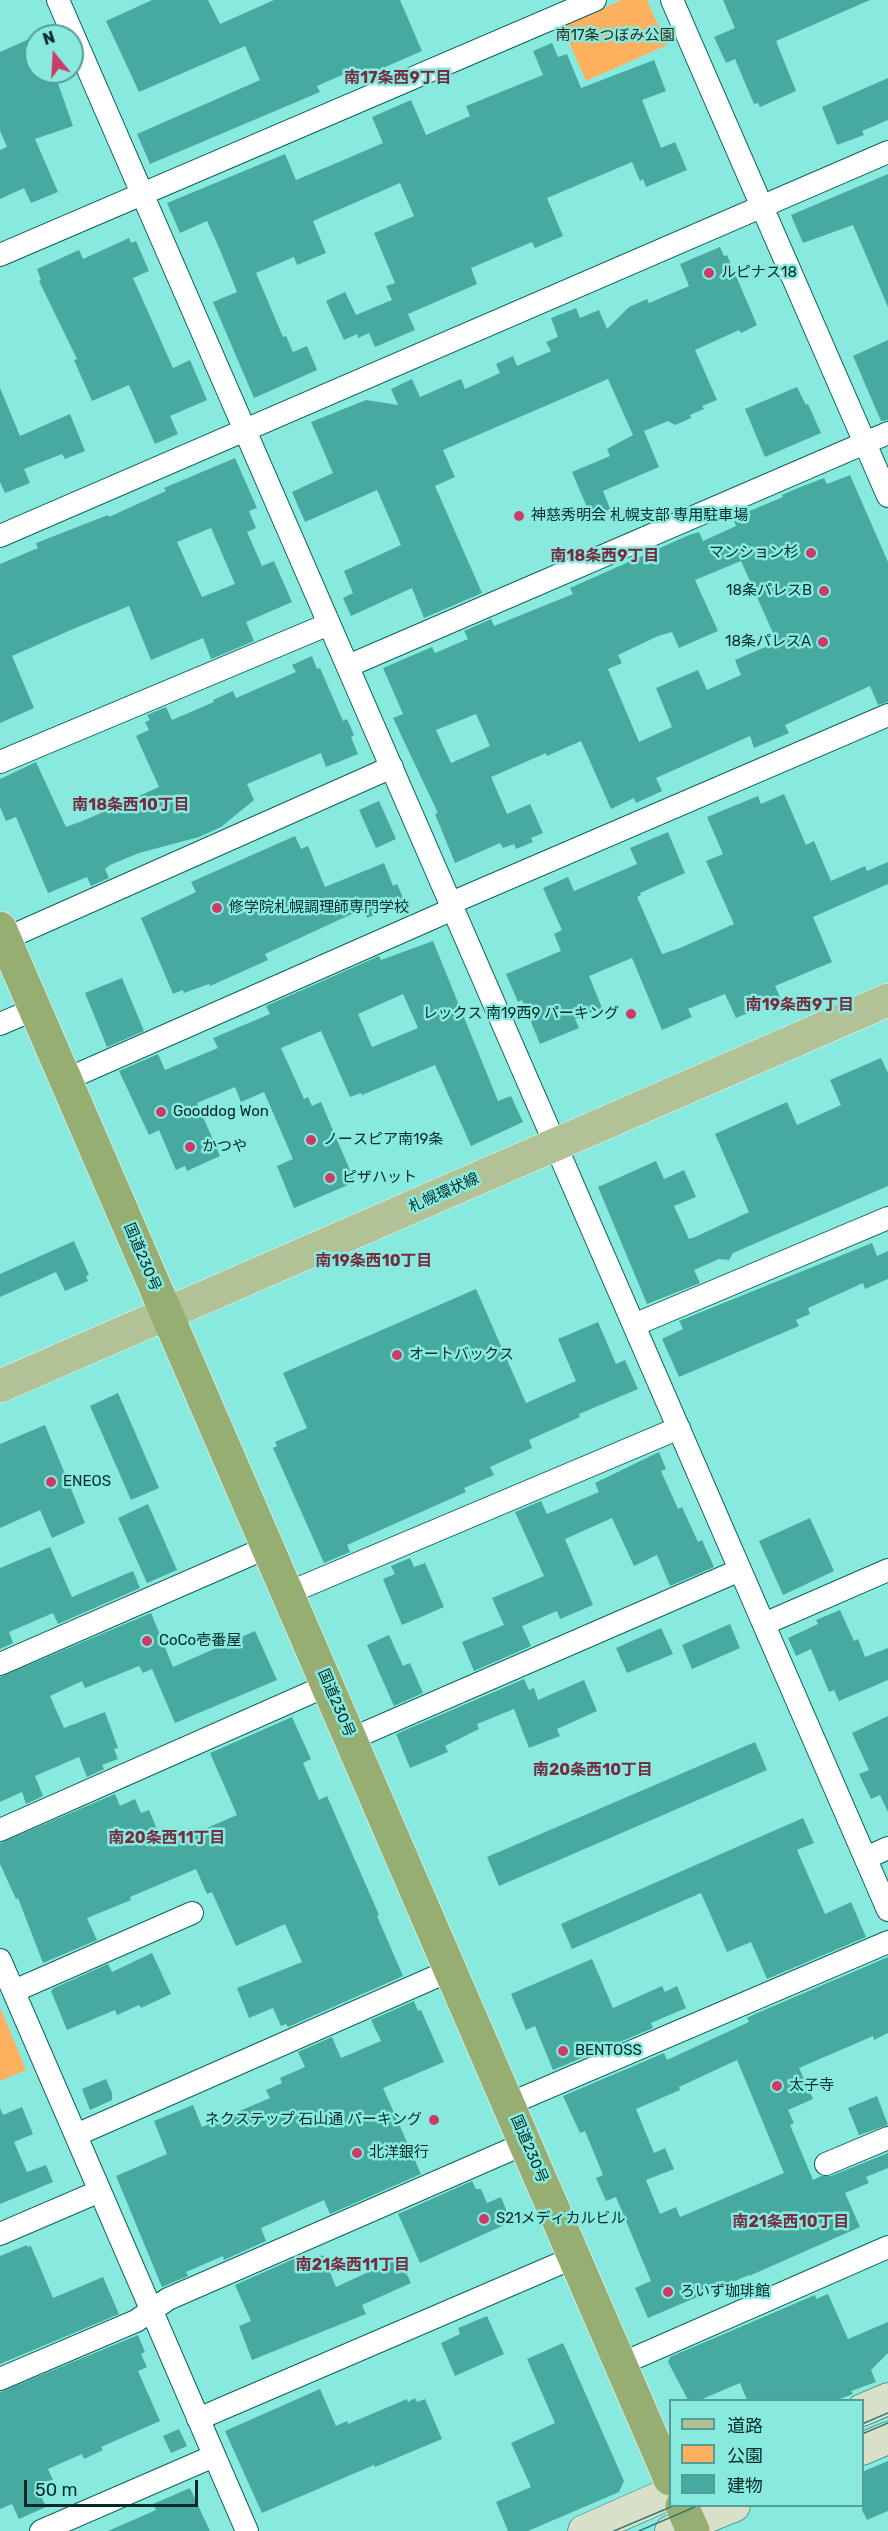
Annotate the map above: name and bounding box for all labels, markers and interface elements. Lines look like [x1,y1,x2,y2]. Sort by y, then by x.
north arrow [24,24,84,84]
text: N [40,27,57,49]
park label: 南17条つぼみ公園 [555,27,675,45]
district label: 南17条西9丁目 [344,68,452,88]
place label: ルピナス18 [721,264,797,282]
marker: ルピナス18 [702,266,716,280]
place label: 神慈秀明会 札幌支部 専用駐車場 [531,507,748,525]
marker: 神慈秀明会 札幌支部 専用駐車場 [512,509,526,523]
place label: マンション杉 [709,544,799,562]
district label: 南18条西9丁目 [550,546,660,566]
marker: マンション杉 [804,546,818,560]
place label: 18条パレスB [726,582,812,600]
marker: 18条パレスB [817,584,831,598]
place label: 18条パレスA [725,633,811,651]
marker: 18条パレスA [816,635,830,649]
district label: 南18条西10丁目 [72,795,190,815]
place label: 修学院札幌調理師専門学校 [229,899,409,917]
marker: 修学院札幌調理師専門学校 [210,901,224,915]
district label: 南19条西9丁目 [746,995,854,1015]
place label: レックス 南19西9 パーキング [422,1005,619,1023]
marker: レックス 南19西9 パーキング [624,1007,638,1021]
place label: Gooddog Won [173,1103,269,1121]
marker: Gooddog Won [154,1105,168,1119]
place label: ノースピア南19条 [323,1131,443,1149]
marker: ノースピア南19条 [304,1133,318,1147]
place label: かつや [202,1138,247,1156]
marker: かつや [183,1140,197,1154]
place label: ピザハット [342,1169,417,1187]
street label: 札幌環状線 [406,1170,482,1216]
marker: ピザハット [323,1171,337,1185]
street label: 国道230号 [120,1220,164,1294]
district label: 南19条西10丁目 [315,1251,433,1271]
place label: オートバックス [409,1346,514,1364]
marker: オートバックス [390,1348,404,1362]
place label: ENEOS [63,1473,111,1491]
marker: ENEOS [44,1475,58,1489]
place label: CoCo壱番屋 [159,1632,241,1650]
marker: CoCo壱番屋 [140,1634,154,1648]
street label: 国道230号 [314,1666,358,1740]
district label: 南20条西10丁目 [533,1760,653,1780]
district label: 南20条西11丁目 [108,1828,226,1848]
place label: BENTOSS [575,2042,642,2060]
marker: BENTOSS [556,2044,570,2058]
place label: 太子寺 [789,2077,834,2095]
marker: 太子寺 [770,2079,784,2093]
place label: ネクステップ 石山通 パーキング [205,2111,422,2129]
street label: 国道230号 [507,2112,551,2186]
marker: ネクステップ 石山通 パーキング [427,2113,441,2127]
place label: 北洋銀行 [369,2144,429,2162]
marker: 北洋銀行 [350,2146,364,2160]
place label: S21メディカルビル [496,2210,626,2228]
marker: S21メディカルビル [477,2212,491,2226]
district label: 南21条西10丁目 [732,2212,850,2232]
district label: 南21条西11丁目 [296,2255,410,2275]
place label: ろいず珈琲館 [680,2283,770,2301]
marker: ろいず珈琲館 [661,2285,675,2299]
legend [669,2399,864,2507]
text: 道路 [727,2415,763,2437]
text: 公園 [727,2445,763,2467]
scale bar [27,2468,201,2506]
text: 建物 [727,2475,763,2497]
text: 50 m [35,2479,78,2501]

